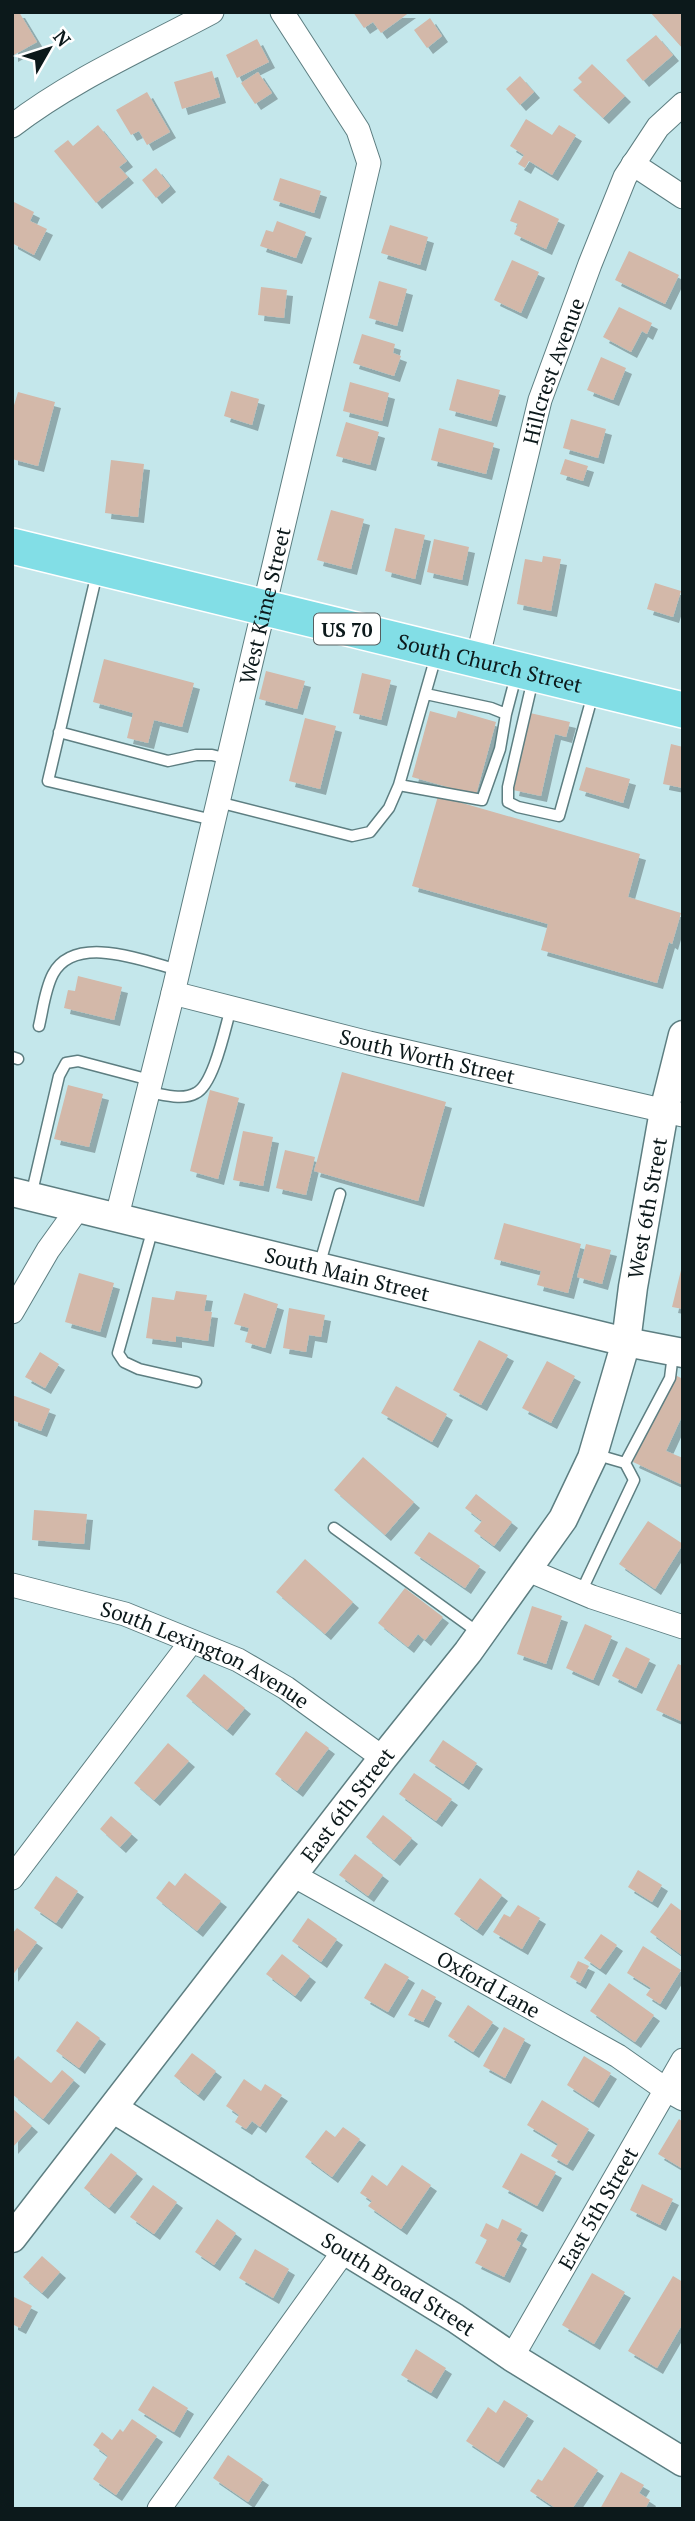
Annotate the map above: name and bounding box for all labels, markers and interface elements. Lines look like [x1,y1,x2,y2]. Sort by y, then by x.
north arrow [14,14,84,84]
text: N [48,25,77,52]
street label: Hillcrest Avenue [516,294,590,447]
street label: West Kime Street [232,524,297,687]
road number: US 70 [314,614,380,644]
street label: South Church Street [395,627,586,699]
street label: South Worth Street [336,1022,518,1090]
street label: West 6th Street [621,1135,673,1281]
street label: South Main Street [262,1240,433,1308]
street label: South Lexington Avenue [98,1594,315,1714]
street label: East 6th Street [294,1741,400,1867]
street label: Oxford Lane [432,1944,546,2024]
street label: East 5th Street [551,2141,644,2274]
street label: South Broad Street [316,2226,481,2342]

